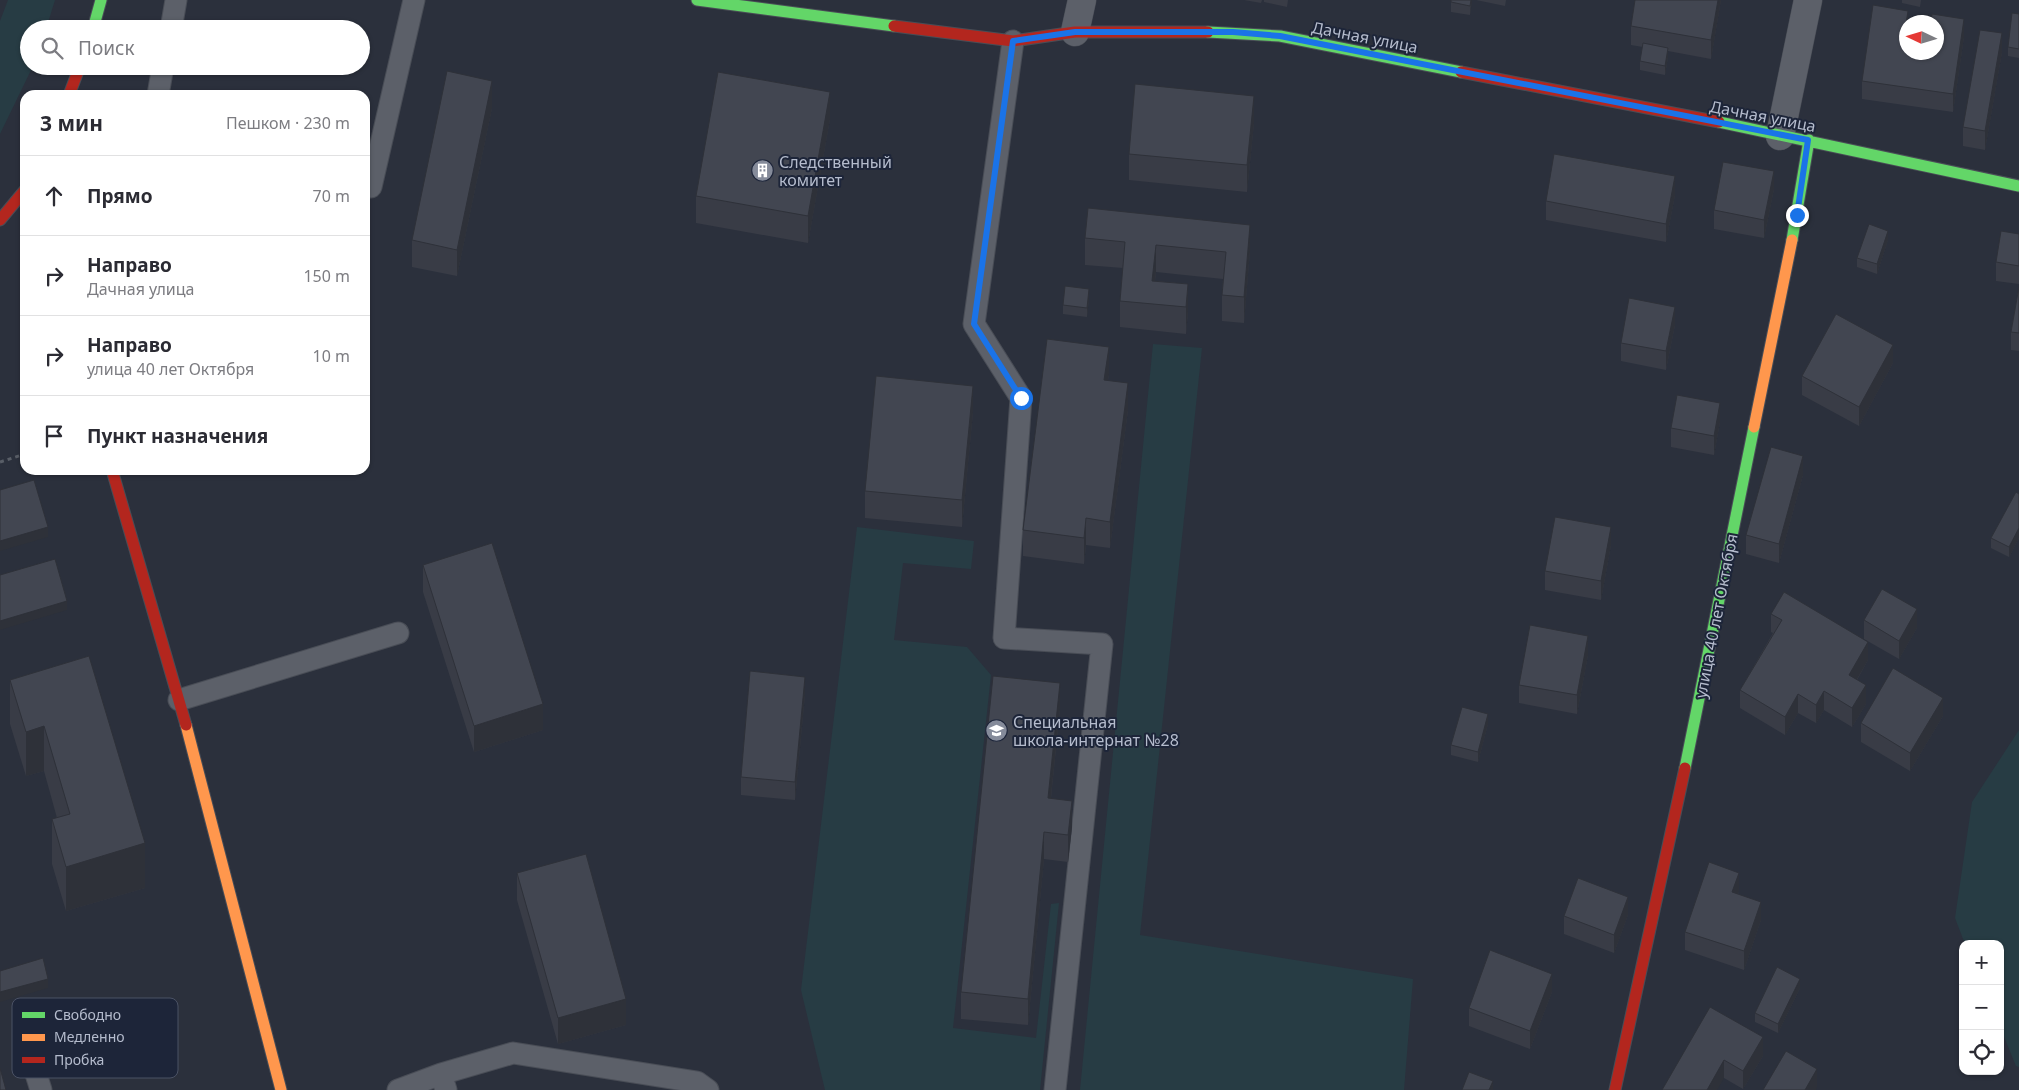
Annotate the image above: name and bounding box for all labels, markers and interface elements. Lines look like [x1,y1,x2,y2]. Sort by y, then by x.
north arrow [1899,15,1944,60]
street label: Дачная улица [1310,16,1420,58]
search box [20,20,370,75]
icon: search [38,34,66,62]
text: Поиск [78,35,134,61]
street label: Дачная улица [1708,95,1818,137]
text: 3 мин [40,109,103,137]
text: Пешком · 230 m [226,112,350,134]
place label: Следственный комитет [779,151,892,191]
building icon: Следственный комитет [751,159,775,183]
icon: ahead [40,182,68,210]
text: Прямо [87,183,153,209]
text: 70 m [313,185,350,207]
route end [1786,204,1809,227]
text: Направо [87,252,172,278]
icon: right [40,262,68,290]
text: 150 m [303,265,350,287]
text: Дачная улица [87,278,194,300]
text: Направо [87,332,172,358]
icon: right [40,342,68,370]
text: 10 m [313,345,350,367]
text: улица 40 лет Октября [87,358,254,380]
route start [1010,387,1033,410]
icon: arrive [40,422,68,450]
text: Пункт назначения [87,423,268,449]
street label: улица 40 лет Октября [1689,532,1743,700]
place label: Специальная школа-интернат №28 [1013,711,1179,751]
school or university icon: Специальная школа-интернат №28 [985,719,1009,743]
map controls [1959,940,2004,1075]
button: + [1959,940,2004,985]
button: − [1959,985,2004,1030]
legend [12,998,178,1078]
text: Свободно [54,1005,121,1024]
text: Медленно [54,1027,125,1046]
button: locate [1959,1030,2004,1075]
text: Пробка [54,1050,104,1069]

